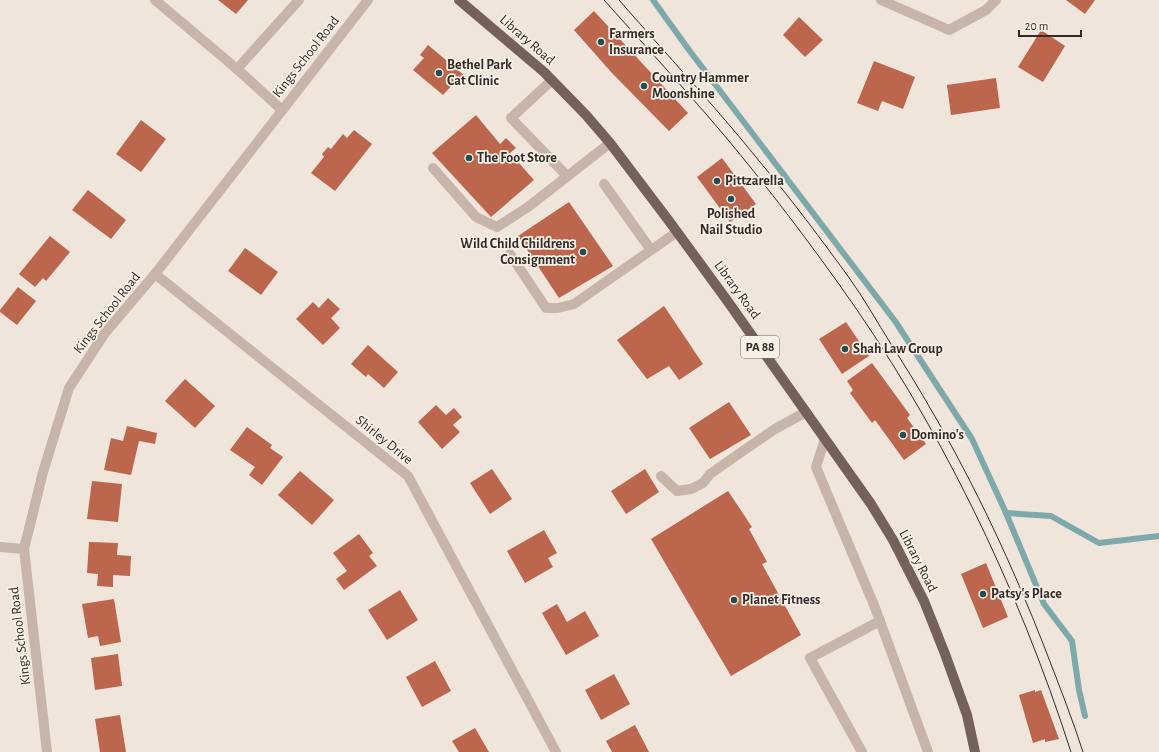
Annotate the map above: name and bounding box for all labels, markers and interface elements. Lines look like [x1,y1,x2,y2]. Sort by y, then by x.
street label: Library Road [497,12,557,68]
scale bar [1019,12,1081,38]
street label: Kings School Road [270,14,342,100]
text: 20 m [1025,20,1048,32]
place label: Farmers Insurance [609,27,664,57]
marker: Farmers Insurance [596,37,606,47]
place label: Bethel Park Cat Clinic [447,58,512,88]
marker: Bethel Park Cat Clinic [434,68,444,78]
place label: Country Hammer Moonshine [652,71,749,101]
marker: Country Hammer Moonshine [639,81,649,91]
place label: The Foot Store [477,151,557,165]
marker: The Foot Store [464,153,474,163]
place label: Pittzarella [725,174,784,188]
marker: Pittzarella [712,176,722,186]
marker: Polished Nail Studio [726,194,736,204]
place label: Polished Nail Studio [700,207,762,237]
place label: Wild Child Childrens Consignment [460,237,575,267]
marker: Wild Child Childrens Consignment [578,247,588,257]
street label: Library Road [711,258,763,322]
street label: Kings School Road [71,270,143,356]
road number: PA 88 [741,336,779,358]
place label: Shah Law Group [853,342,943,356]
marker: Shah Law Group [840,344,850,354]
street label: Shirley Drive [353,413,415,467]
place label: Domino's [911,428,964,442]
marker: Domino's [898,430,908,440]
street label: Library Road [896,528,940,594]
street label: Kings School Road [7,586,33,686]
place label: Patsy's Place [991,587,1062,601]
marker: Patsy's Place [978,589,988,599]
place label: Planet Fitness [742,593,820,607]
marker: Planet Fitness [729,595,739,605]

